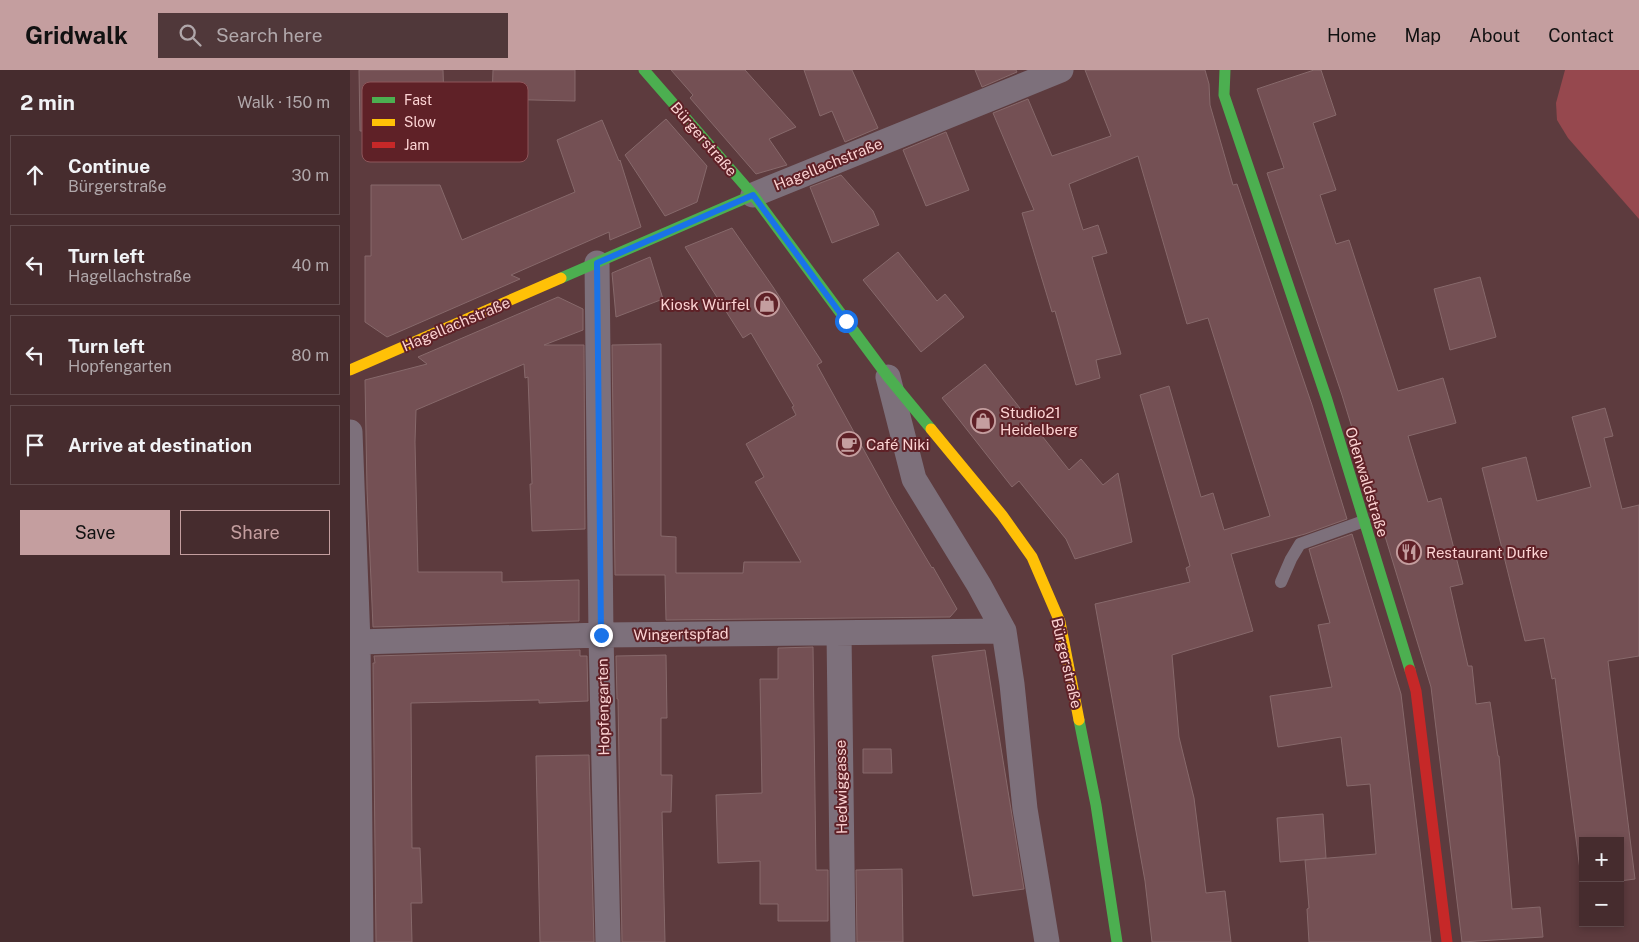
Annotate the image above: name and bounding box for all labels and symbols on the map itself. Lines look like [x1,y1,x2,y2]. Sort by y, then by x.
legend [362,82,528,162]
text: Fast [404,92,432,108]
street label: Bürgerstraße [667,99,741,179]
text: Slow [404,114,436,130]
street label: Hagellachstraße [771,134,885,194]
text: Jam [404,137,429,153]
shop icon: Kiosk Würfel [754,291,780,317]
street label: Hagellachstraße [400,294,512,354]
place label: Kiosk Würfel [660,296,750,313]
route start [835,310,858,333]
place label: Studio21 Heidelberg [1000,404,1078,438]
shop icon: Studio21 Heidelberg [970,408,996,434]
street label: Odenwaldstraße [1342,425,1392,539]
cafe icon: Café Niki [836,431,862,457]
place label: Café Niki [866,436,929,453]
restaurant icon: Restaurant Dufke [1396,539,1422,565]
place label: Restaurant Dufke [1426,544,1548,561]
street label: Bürgerstraße [1048,616,1086,710]
route end [590,624,613,647]
street label: Wingertspfad [633,625,729,643]
street label: Hopfengarten [594,658,612,756]
street label: Hedwiggasse [832,740,850,834]

